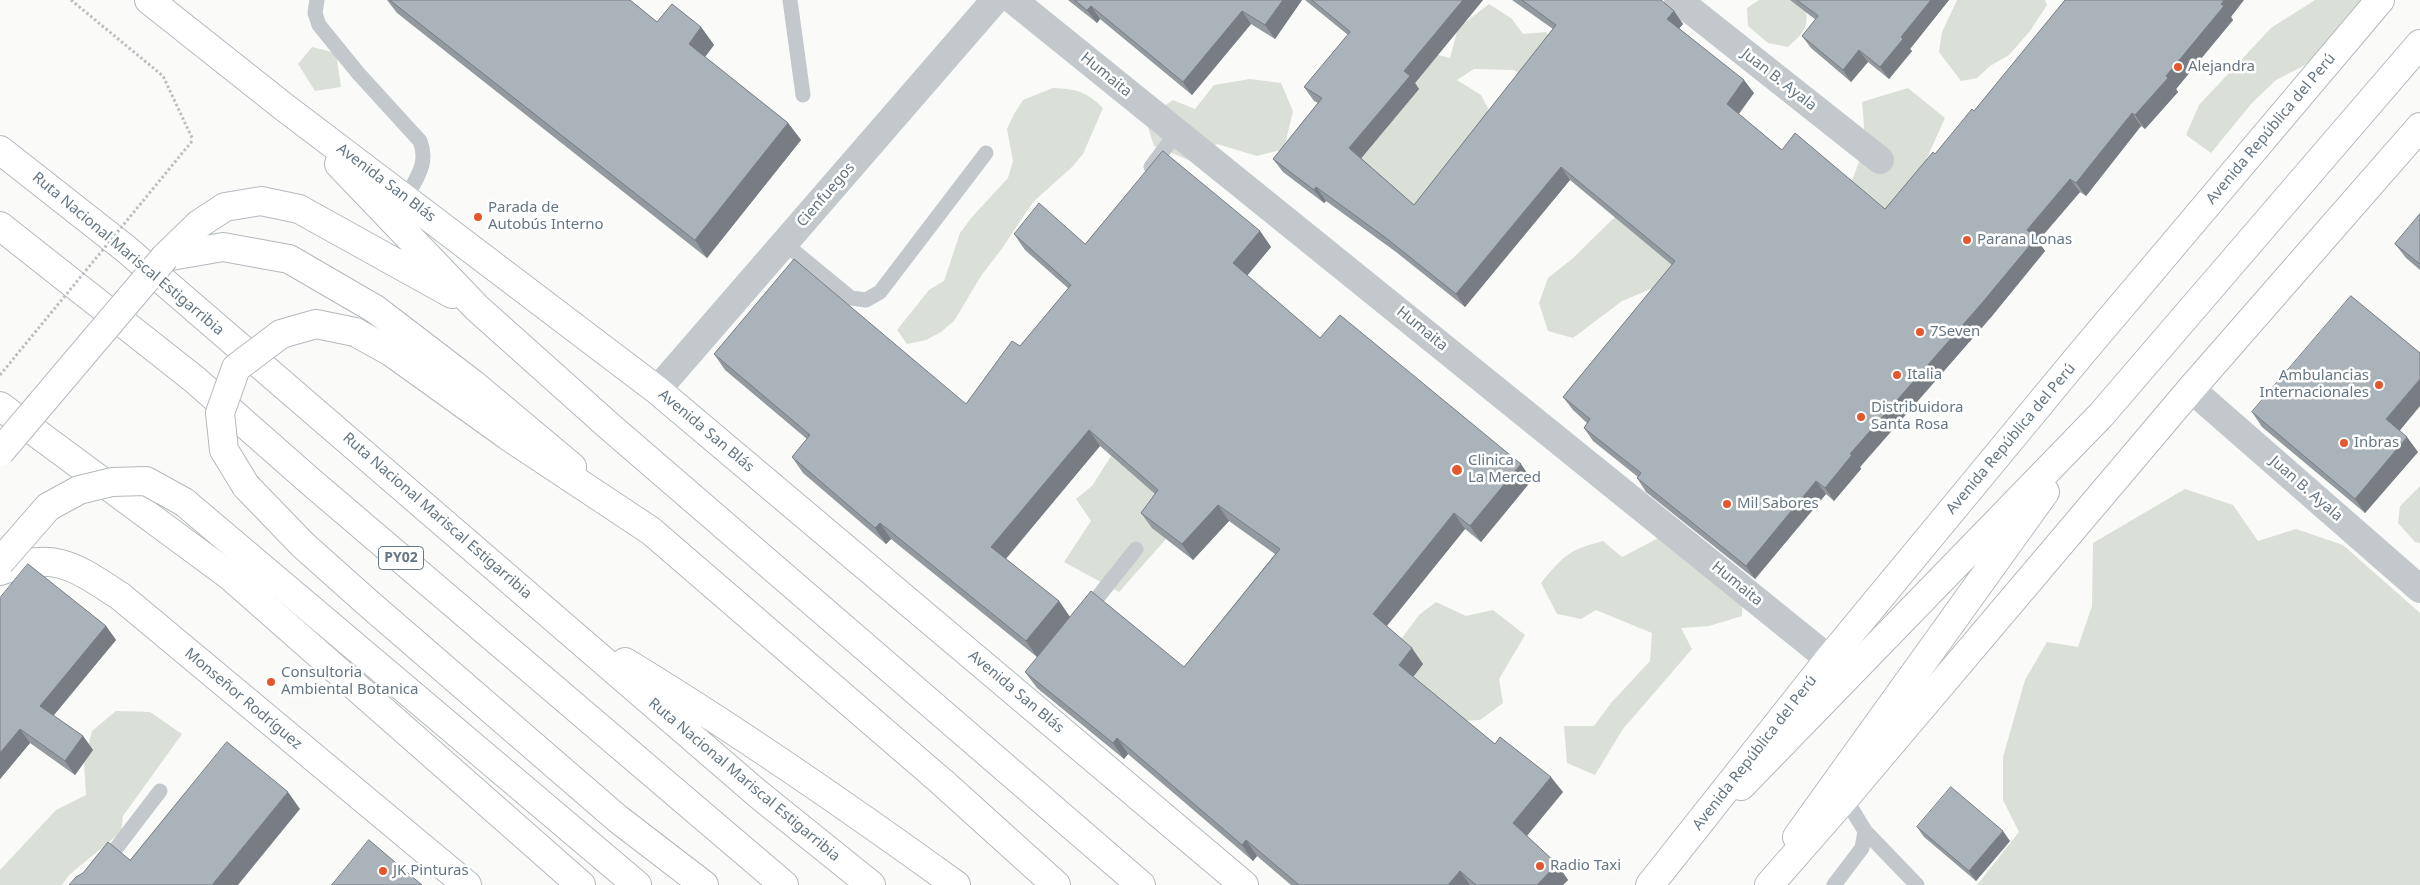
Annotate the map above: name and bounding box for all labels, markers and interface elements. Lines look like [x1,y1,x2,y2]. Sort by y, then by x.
street label: Juan B. Ayala [1738,45,1820,115]
street label: Humaita [1077,49,1135,101]
street label: Avenida República del Perú [2203,50,2339,208]
place label: Alejandra [2188,58,2255,76]
marker: Alejandra [2172,61,2184,73]
street label: Avenida San Blás [333,140,439,226]
street label: Cienfuegos [793,159,859,231]
street label: Ruta Nacional Mariscal Estigarribia [29,168,227,340]
place label: Parada de Autobús Interno [488,199,604,234]
marker: Parada de Autobús Interno [472,211,484,223]
place label: Parana Lonas [1977,231,2072,249]
marker: Parana Lonas [1961,234,1973,246]
street label: Humaita [1393,303,1451,355]
place label: 7Seven [1930,323,1980,341]
marker: 7Seven [1914,326,1926,338]
street label: Avenida República del Perú [1943,360,2079,518]
place label: Italia [1907,366,1942,384]
place label: Ambulancias Internacionales [2260,367,2369,402]
marker: Italia [1891,369,1903,381]
marker: Ambulancias Internacionales [2373,379,2385,391]
street label: Avenida San Blás [654,386,758,476]
place label: Distribuidora Santa Rosa [1871,399,1963,434]
marker: Distribuidora Santa Rosa [1855,411,1867,423]
street label: Ruta Nacional Mariscal Estigarribia [339,429,535,603]
place label: Inbras [2354,434,2399,452]
marker: Inbras [2338,437,2350,449]
place label: Clinica La Merced [1468,452,1541,487]
street label: Juan B. Ayala [2266,453,2346,525]
marker: Clinica La Merced [1450,463,1464,477]
place label: Mil Sabores [1737,495,1819,513]
marker: Mil Sabores [1721,498,1733,510]
road number: PY02 [378,546,424,570]
street label: Humaita [1708,558,1766,610]
street label: Monseñor Rodríguez [181,645,305,753]
street label: Avenida San Blás [964,647,1068,737]
place label: Consultoria Ambiental Botanica [281,664,418,699]
street label: Avenida República del Perú [1689,672,1821,834]
marker: Consultoria Ambiental Botanica [265,676,277,688]
street label: Ruta Nacional Mariscal Estigarribia [645,694,843,866]
place label: Radio Taxi [1550,857,1621,875]
marker: Radio Taxi [1534,860,1546,872]
place label: JK Pinturas [393,862,469,880]
marker: JK Pinturas [377,865,389,877]

